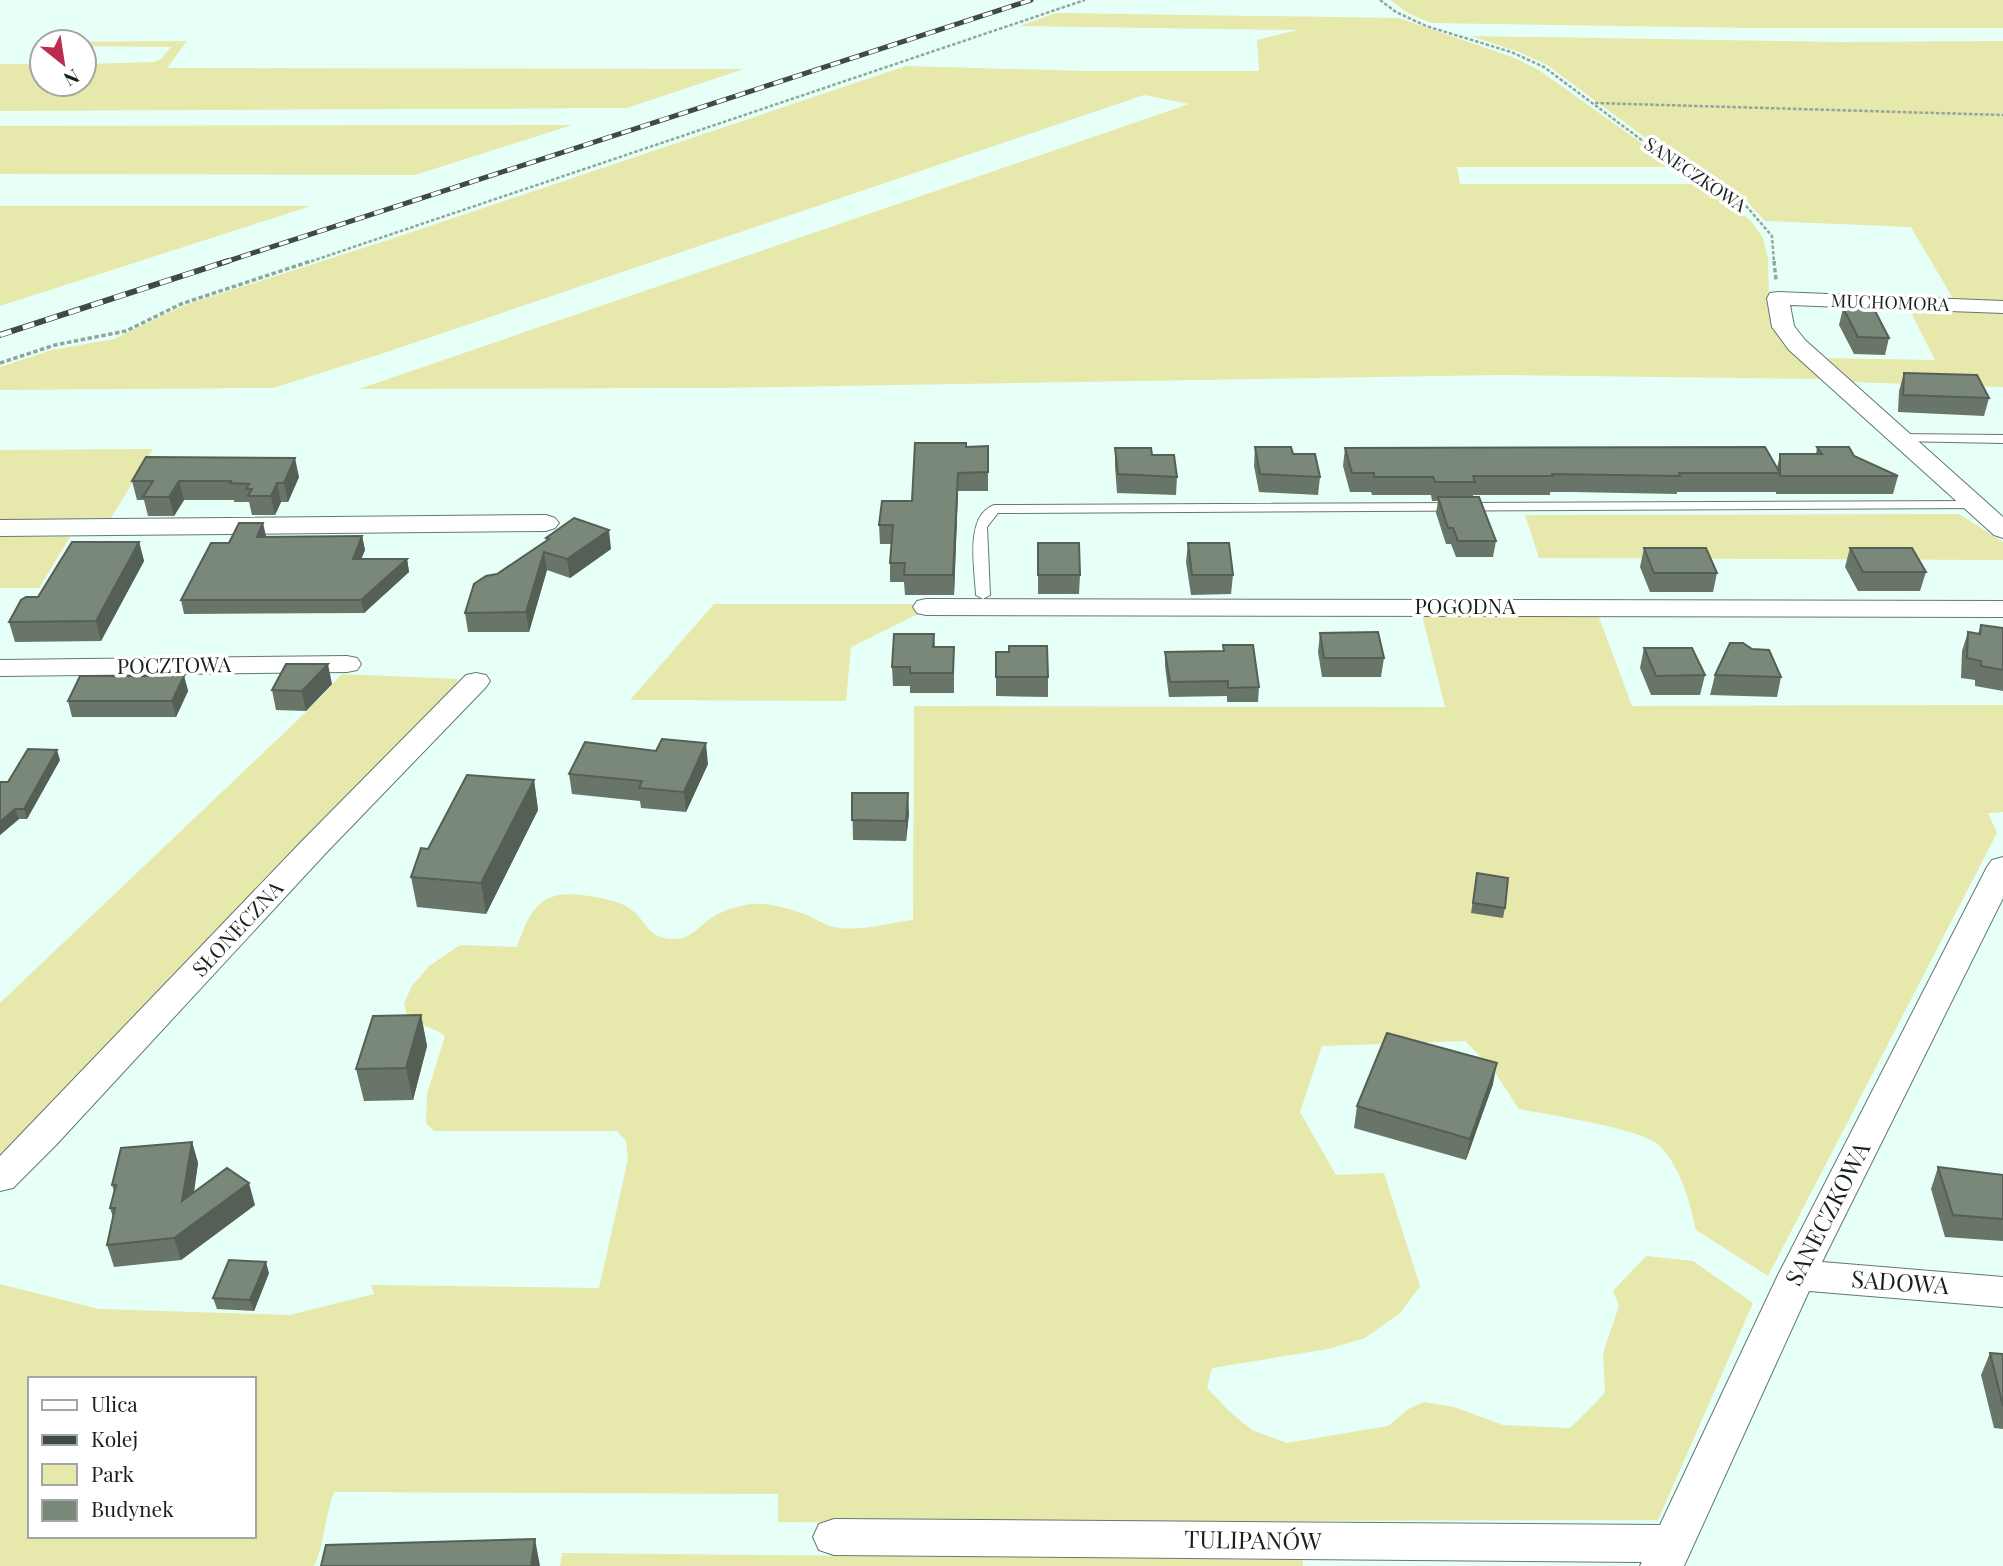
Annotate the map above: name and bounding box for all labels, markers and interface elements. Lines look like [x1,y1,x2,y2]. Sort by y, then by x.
north arrow [28,28,98,98]
text: N [59,64,84,93]
street label: SANECZKOWA [1640,131,1752,217]
street label: MUCHOMORA [1830,288,1950,316]
street label: POGODNA [1415,591,1516,619]
street label: POCZTOWA [117,649,232,679]
street label: SŁONECZNA [185,873,289,982]
street label: SANECZKOWA [1776,1135,1877,1290]
street label: SADOWA [1850,1262,1951,1300]
legend [28,1377,256,1538]
text: Ulica [91,1389,138,1417]
text: Kolej [91,1424,138,1452]
text: Park [91,1459,135,1487]
text: Budynek [91,1494,174,1522]
street label: TULIPANÓW [1184,1522,1322,1556]

